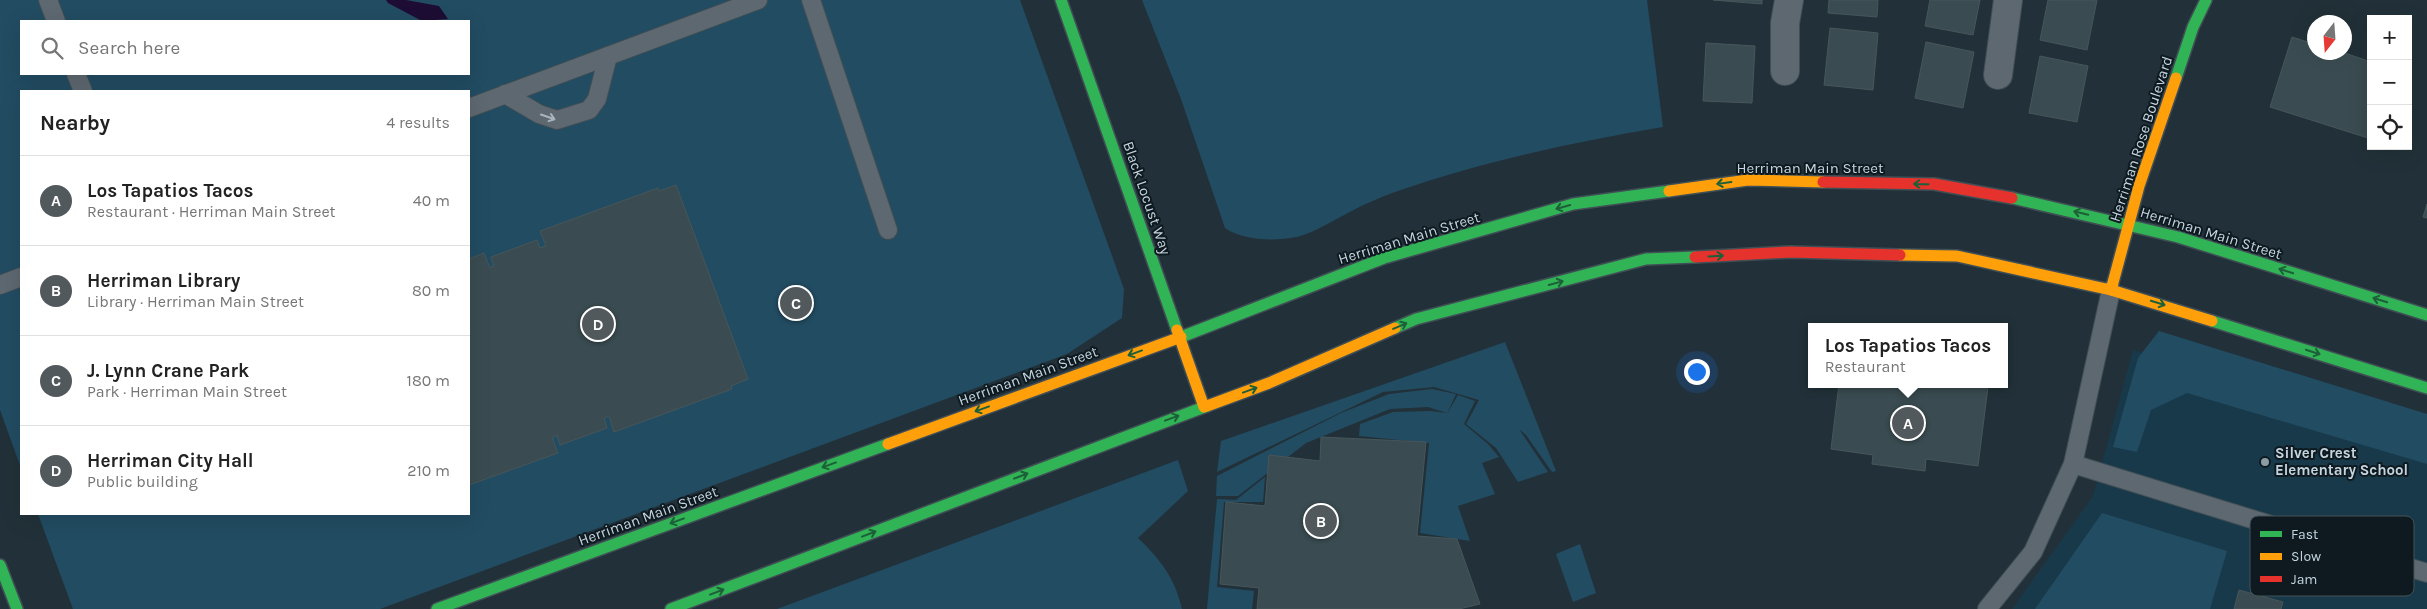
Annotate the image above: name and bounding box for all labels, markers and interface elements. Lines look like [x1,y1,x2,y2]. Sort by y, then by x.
north arrow [2307,15,2352,60]
map controls [2367,15,2412,150]
button: + [2367,15,2412,60]
search box [20,20,470,75]
icon: search [38,34,66,62]
text: Search here [78,37,180,59]
street label: Herriman Rose Boulevard [2106,54,2176,224]
button: − [2367,60,2412,105]
button: locate [2367,105,2412,150]
text: Nearby [40,111,110,135]
text: 4 results [386,113,450,132]
one-way arrow [539,113,555,123]
street label: Black Locust Way [1119,139,1175,257]
street label: Herriman Main Street [1736,159,1884,177]
one-way arrow [1716,178,1732,188]
one-way arrow [1913,179,1930,189]
text: Los Tapatios Tacos [87,180,254,202]
text: A [51,191,61,210]
text: 40 m [413,191,450,210]
text: Restaurant · Herriman Main Street [87,202,336,221]
one-way arrow [1556,203,1572,213]
street label: Herriman Main Street [2138,203,2284,263]
street label: Herriman Main Street [1336,208,1482,268]
one-way arrow [2073,208,2089,217]
one-way arrow [1707,251,1723,260]
one-way arrow [2279,266,2294,275]
text: Herriman Library [87,270,240,292]
one-way arrow [1548,277,1564,287]
text: B [51,281,61,300]
text: 80 m [412,281,450,300]
pin: C [780,284,812,322]
text: Library · Herriman Main Street [87,292,304,311]
one-way arrow [2373,295,2389,305]
one-way arrow [2150,299,2166,309]
pin: D [582,305,614,343]
one-way arrow [1392,321,1407,331]
popup [1808,323,2008,388]
text: Los Tapatios Tacos [1825,335,1991,357]
street label: Herriman Main Street [956,342,1101,410]
one-way arrow [2305,348,2321,358]
one-way arrow [1127,349,1143,358]
text: Restaurant [1825,357,1906,376]
your location [1684,359,1710,385]
text: J. Lynn Crane Park [87,360,249,382]
text: C [51,371,61,390]
text: 180 m [407,371,450,390]
text: Park · Herriman Main Street [87,382,287,401]
one-way arrow [1242,385,1257,394]
pin: A [1892,404,1924,442]
one-way arrow [975,405,990,414]
one-way arrow [1164,413,1180,422]
place label: Silver Crest Elementary School [2275,444,2408,479]
text: Herriman City Hall [87,450,254,472]
marker: Silver Crest Elementary School [2259,456,2271,468]
text: D [51,461,61,480]
text: 210 m [407,461,450,480]
one-way arrow [822,461,838,470]
one-way arrow [1012,471,1028,480]
text: Public building [87,472,198,491]
street label: Herriman Main Street [576,482,721,550]
pin: B [1305,502,1337,540]
legend [2250,516,2414,596]
one-way arrow [670,517,685,526]
text: Fast [2291,526,2318,543]
one-way arrow [861,529,876,538]
text: Slow [2291,548,2321,565]
text: Jam [2291,571,2317,588]
one-way arrow [709,587,724,596]

